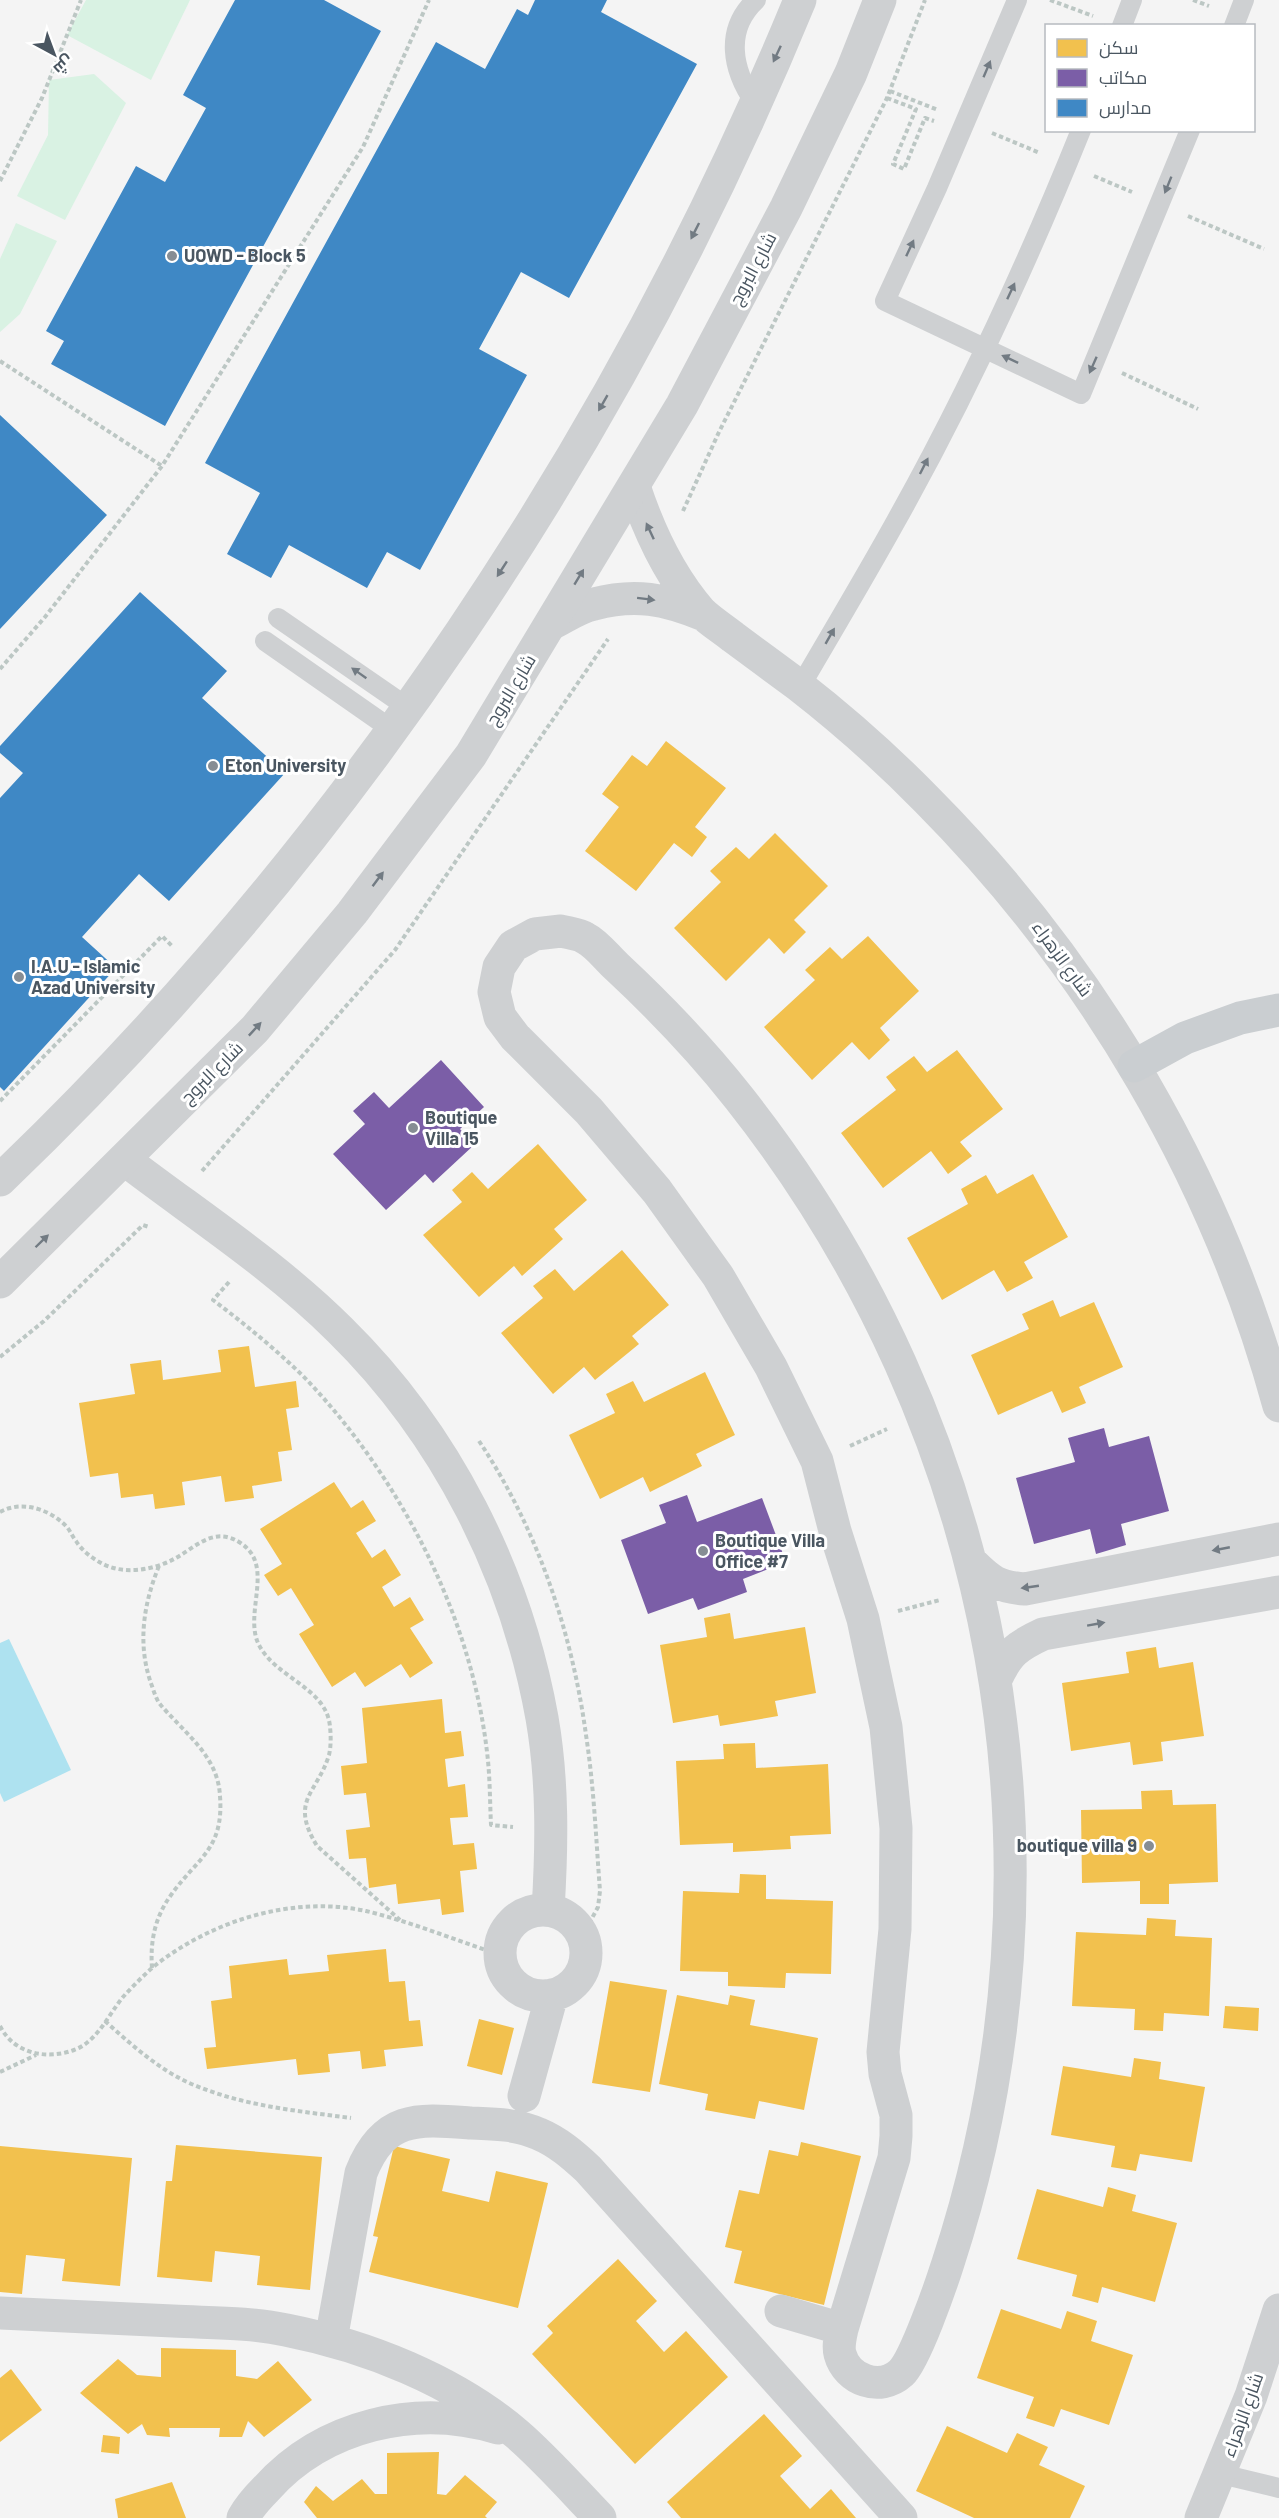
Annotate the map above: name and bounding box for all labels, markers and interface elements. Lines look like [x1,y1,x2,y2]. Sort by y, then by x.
north arrow [24,24,84,84]
legend [1045,24,1255,132]
text: سكن [1099,36,1138,59]
one-way arrow [773,45,782,62]
text: ش [50,51,78,80]
one-way arrow [983,60,993,78]
text: مكاتب [1099,66,1147,88]
text: مدارس [1099,96,1152,119]
one-way arrow [1163,176,1173,194]
one-way arrow [690,222,700,239]
street label: شارع البروج [724,228,782,310]
one-way arrow [906,239,915,257]
place label: UOWD - Block 5 [184,244,306,266]
marker: UOWD - Block 5 [165,249,179,263]
one-way arrow [1006,282,1016,300]
one-way arrow [1001,355,1018,364]
one-way arrow [1089,356,1098,373]
one-way arrow [598,394,608,411]
one-way arrow [919,457,929,474]
one-way arrow [645,522,654,539]
one-way arrow [497,561,508,577]
one-way arrow [574,569,585,585]
one-way arrow [637,594,656,603]
one-way arrow [824,628,835,644]
street label: شارع البروج [480,650,542,730]
one-way arrow [351,668,368,679]
place label: Eton University [225,754,346,776]
marker: Eton University [206,759,220,773]
one-way arrow [372,871,384,886]
street label: شارع الزهراء [1026,916,1098,1002]
place label: I.A.U - Islamic Azad University [31,955,155,998]
marker: I.A.U - Islamic Azad University [12,970,26,984]
one-way arrow [248,1022,262,1037]
street label: شارع البروج [176,1037,248,1109]
place label: Boutique Villa 15 [425,1106,497,1149]
marker: Boutique Villa 15 [406,1121,420,1135]
one-way arrow [34,1234,49,1248]
place label: Boutique Villa Office #7 [715,1529,825,1572]
marker: Boutique Villa Office #7 [696,1544,710,1558]
one-way arrow [1212,1545,1231,1554]
one-way arrow [1021,1583,1040,1592]
one-way arrow [1086,1619,1105,1628]
place label: boutique villa 9 [1017,1834,1137,1856]
marker: boutique villa 9 [1142,1839,1156,1853]
street label: شارع الزهراء [1217,2370,1269,2460]

